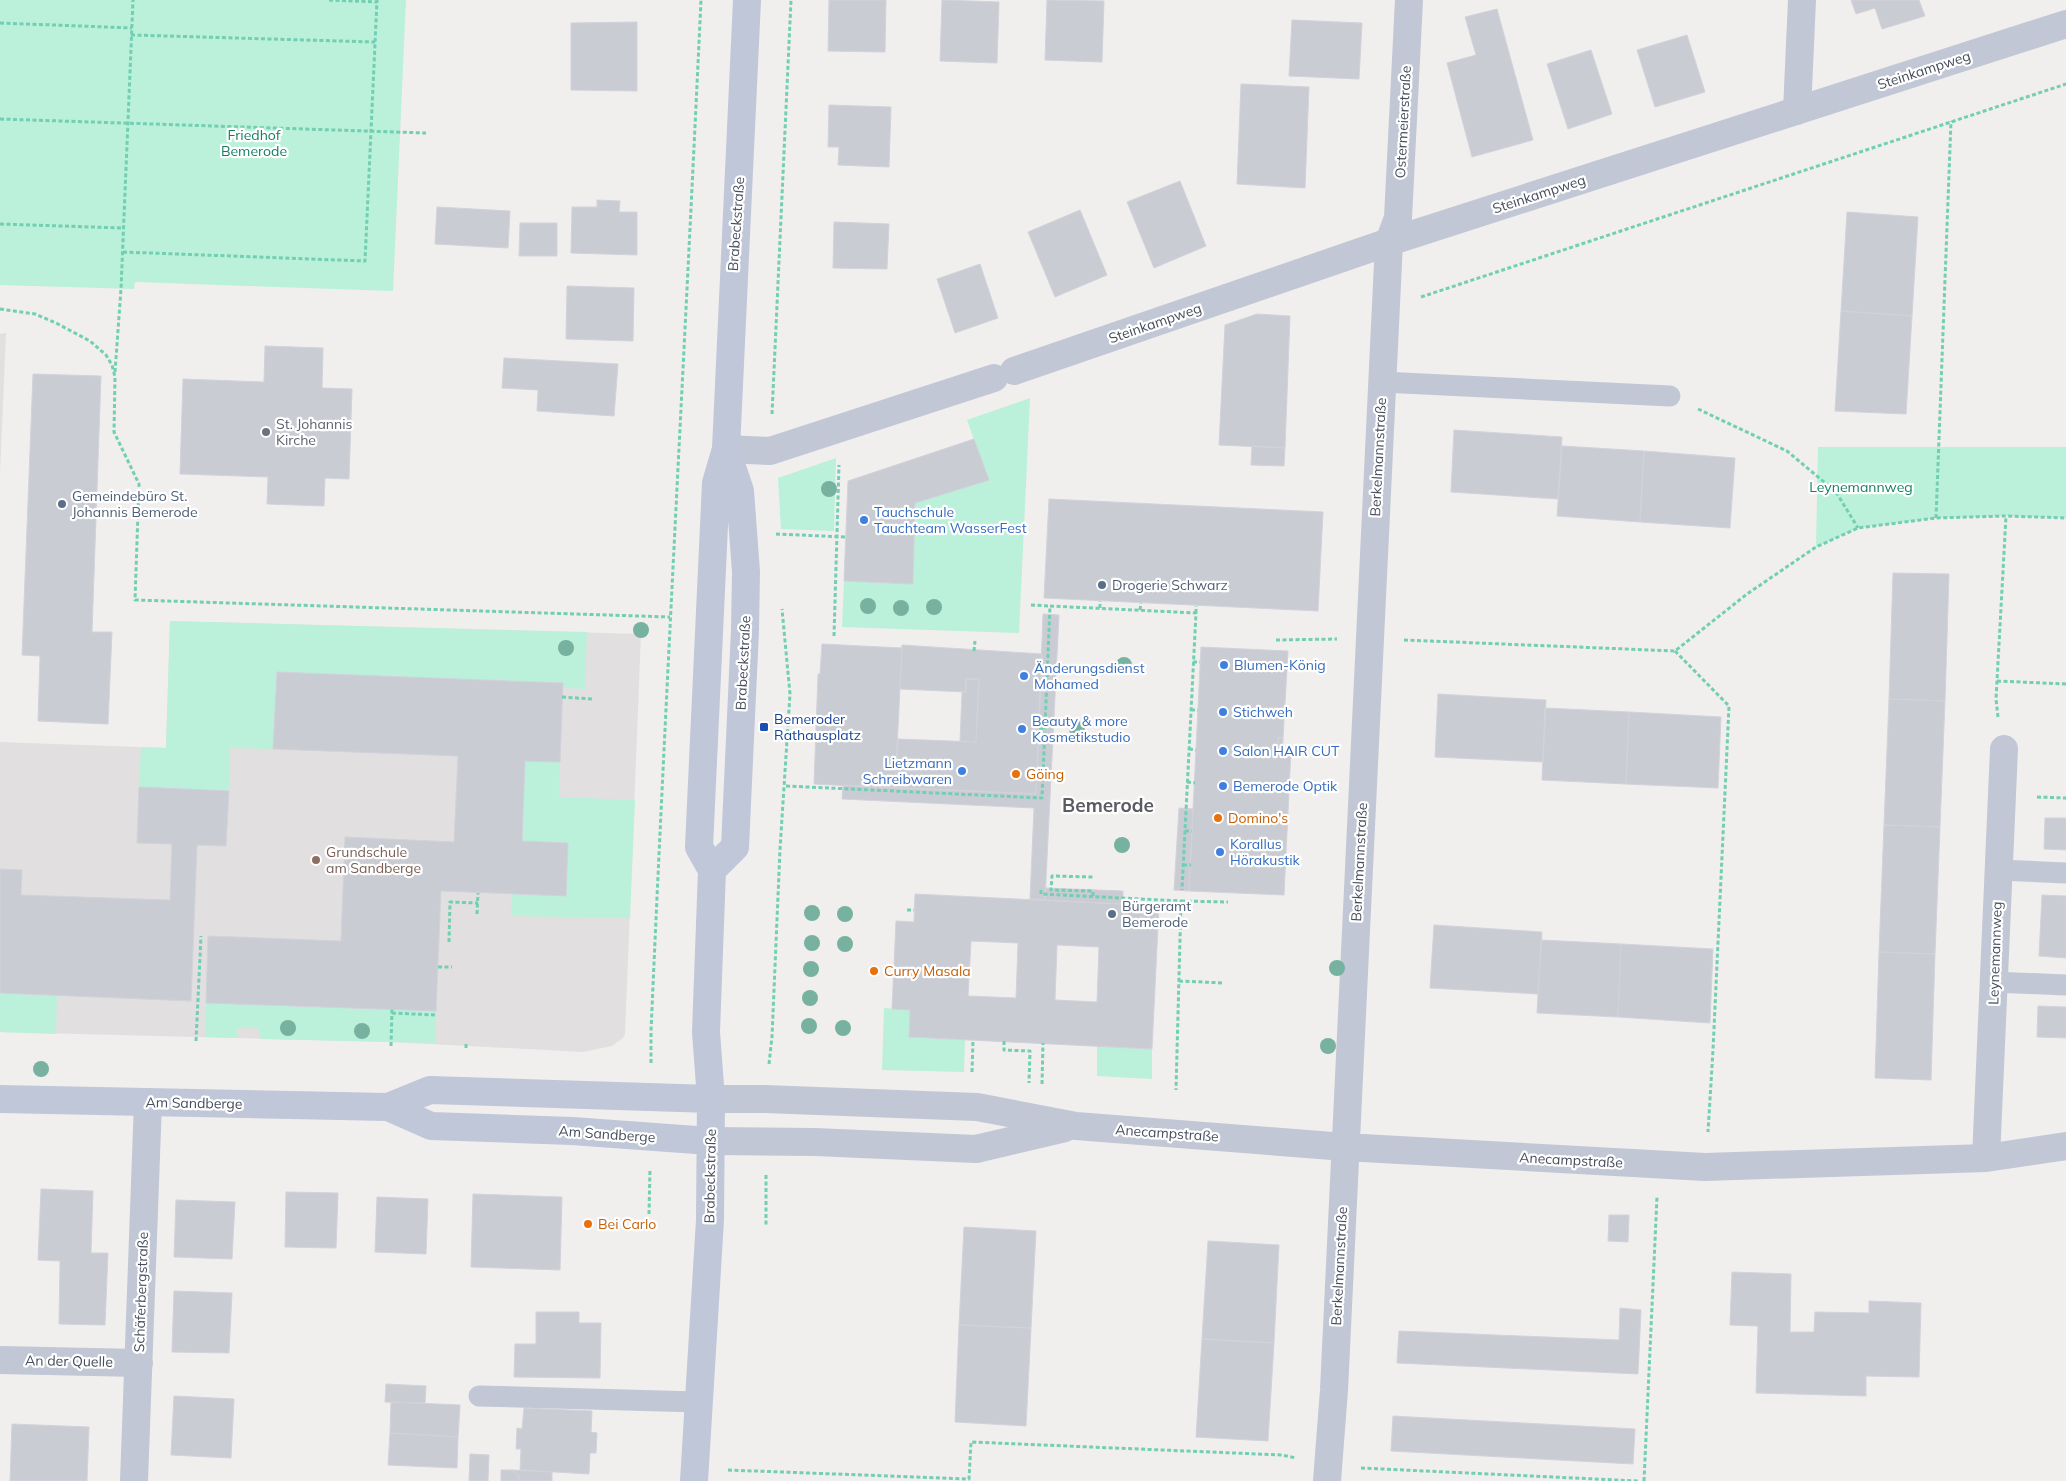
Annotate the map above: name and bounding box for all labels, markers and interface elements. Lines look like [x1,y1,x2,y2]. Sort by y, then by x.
street label: Steinkampweg [1875,46,1973,94]
street label: Ostermeierstraße [1391,65,1415,179]
park label: Friedhof Bemerode [221,126,287,160]
street label: Steinkampweg [1490,170,1588,218]
street label: Brabeckstraße [724,176,748,272]
street label: Steinkampweg [1106,299,1204,347]
street label: Berkelmannstraße [1366,397,1390,517]
place label: St. Johannis Kirche [276,415,353,449]
marker: St. Johannis Kirche [260,426,272,438]
park label: Leynemannweg [1809,478,1913,496]
place label: Gemeindebüro St. Johannis Bemerode [72,487,198,521]
marker: Gemeindebüro St. Johannis Bemerode [56,498,68,510]
place label: Tauchschule Tauchteam WasserFest [874,503,1027,537]
marker: Tauchschule Tauchteam WasserFest [858,514,870,526]
place label: Drogerie Schwarz [1112,576,1228,594]
marker: Drogerie Schwarz [1096,579,1108,591]
street label: Brabeckstraße [732,615,754,711]
place label: Blumen-König [1234,656,1326,674]
place label: Änderungsdienst Mohamed [1034,659,1145,693]
marker: Blumen-König [1218,659,1230,671]
marker: Änderungsdienst Mohamed [1018,670,1030,682]
place label: Stichweh [1233,703,1293,721]
marker: Stichweh [1217,706,1229,718]
place label: Bemeroder Rathausplatz [774,710,861,744]
place label: Beauty & more Kosmetikstudio [1032,712,1130,746]
marker: Bemeroder Rathausplatz [758,721,770,733]
marker: Beauty & more Kosmetikstudio [1016,723,1028,735]
place label: Salon HAIR CUT [1233,742,1340,760]
marker: Salon HAIR CUT [1217,745,1229,757]
place label: Lietzmann Schreibwaren [863,754,952,788]
marker: Lietzmann Schreibwaren [956,765,968,777]
place label: Göing [1026,765,1064,783]
marker: Göing [1010,768,1022,780]
place label: Bemerode Optik [1233,777,1338,795]
marker: Bemerode Optik [1217,780,1229,792]
district label: Bemerode [1062,793,1154,817]
street label: Berkelmannstraße [1347,802,1371,922]
place label: Domino's [1228,809,1288,827]
marker: Domino's [1212,812,1224,824]
place label: Korallus Hörakustik [1230,835,1301,869]
place label: Grundschule am Sandberge [326,843,421,877]
marker: Korallus Hörakustik [1214,846,1226,858]
marker: Grundschule am Sandberge [310,854,322,866]
place label: Bürgeramt Bemerode [1122,897,1191,931]
street label: Leynemannweg [1984,901,2006,1005]
marker: Bürgeramt Bemerode [1106,908,1118,920]
place label: Curry Masala [884,962,971,980]
marker: Curry Masala [868,965,880,977]
street label: Am Sandberge [145,1093,243,1113]
street label: Anecampstraße [1115,1120,1219,1146]
street label: Am Sandberge [558,1122,656,1146]
street label: Brabeckstraße [700,1129,720,1223]
street label: Anecampstraße [1519,1148,1623,1172]
street label: Berkelmannstraße [1327,1206,1351,1326]
place label: Bei Carlo [598,1215,656,1233]
marker: Bei Carlo [582,1218,594,1230]
street label: Schäferbergstraße [130,1231,152,1353]
street label: An der Quelle [25,1351,113,1371]

